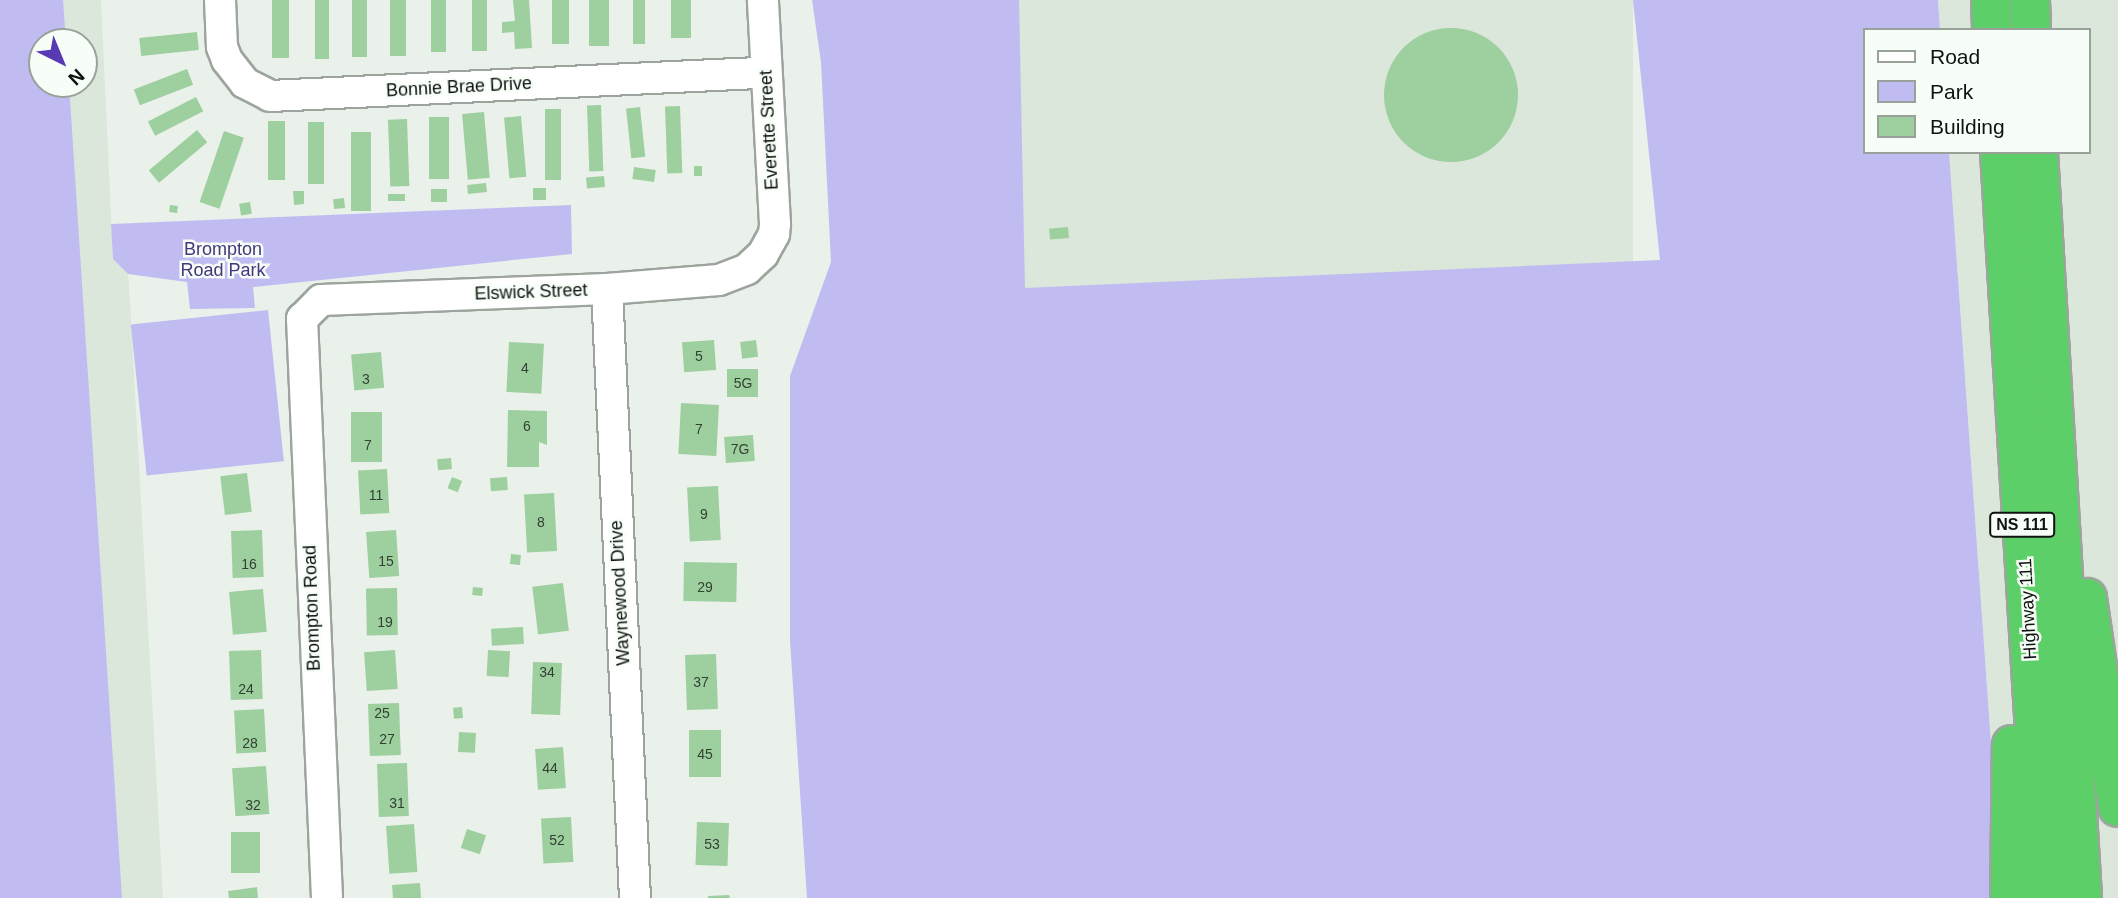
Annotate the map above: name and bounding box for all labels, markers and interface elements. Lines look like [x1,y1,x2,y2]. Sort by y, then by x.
north arrow [28,28,98,98]
legend [1862,28,2090,154]
text: Road [1930,45,1980,68]
text: N [64,65,88,90]
street label: Everette Street [755,69,783,191]
street label: Bonnie Brae Drive [385,72,533,102]
text: Park [1930,80,1973,103]
text: Building [1930,115,2005,138]
park label: Brompton Road Park [180,239,266,282]
street label: Elswick Street [474,279,588,305]
house number: 5 [695,348,703,364]
house number: 4 [521,360,529,376]
house number: 3 [362,371,370,387]
house number: 5G [734,375,752,391]
house number: 6 [523,418,531,434]
house number: 7 [695,421,703,437]
house number: 7 [364,437,372,453]
house number: 7G [731,441,749,457]
house number: 11 [369,487,383,503]
house number: 9 [700,506,708,522]
road number: NS 111 [1989,512,2055,538]
house number: 8 [537,514,545,530]
street label: Waynewood Drive [605,520,635,666]
street label: Brompton Road [299,545,325,671]
house number: 15 [378,553,394,569]
house number: 16 [241,556,257,572]
street label: Highway 111 [2015,558,2041,660]
house number: 29 [697,579,713,595]
house number: 19 [377,614,393,630]
house number: 34 [539,664,555,680]
house number: 37 [693,674,709,690]
house number: 24 [238,681,254,697]
house number: 25 [374,705,390,721]
house number: 27 [379,731,395,747]
house number: 28 [242,735,258,751]
house number: 45 [697,746,713,762]
house number: 44 [542,760,558,776]
house number: 31 [389,795,405,811]
house number: 32 [245,797,261,813]
house number: 52 [549,832,565,848]
house number: 53 [704,836,720,852]

